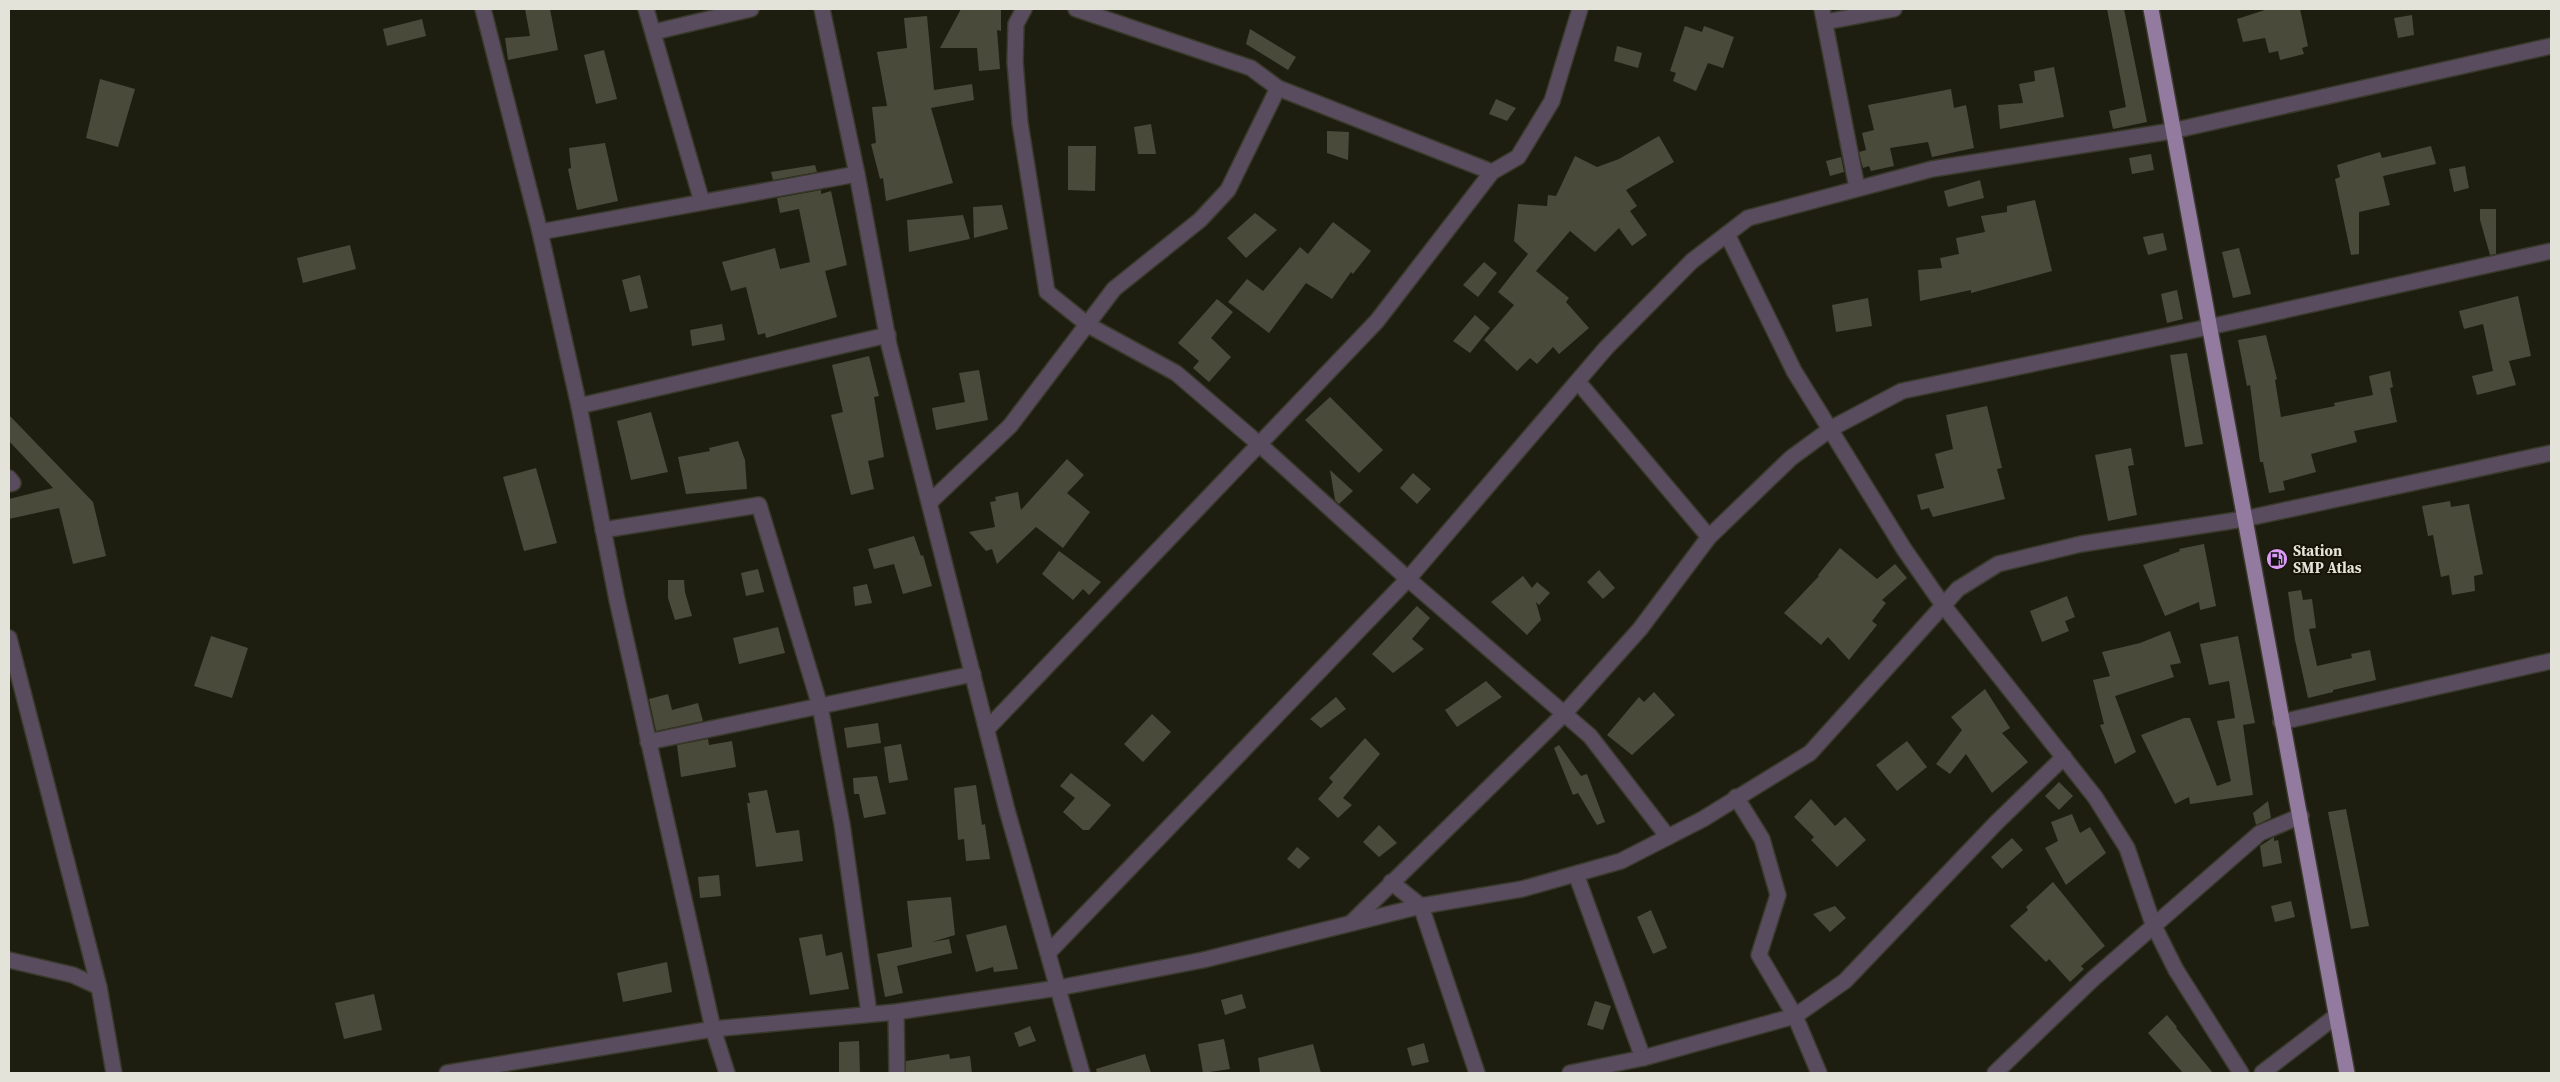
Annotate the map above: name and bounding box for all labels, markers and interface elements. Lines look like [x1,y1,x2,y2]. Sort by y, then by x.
place label: Station SMP Atlas [2293,540,2362,578]
fuel station icon: Station SMP Atlas [2265,547,2289,571]

